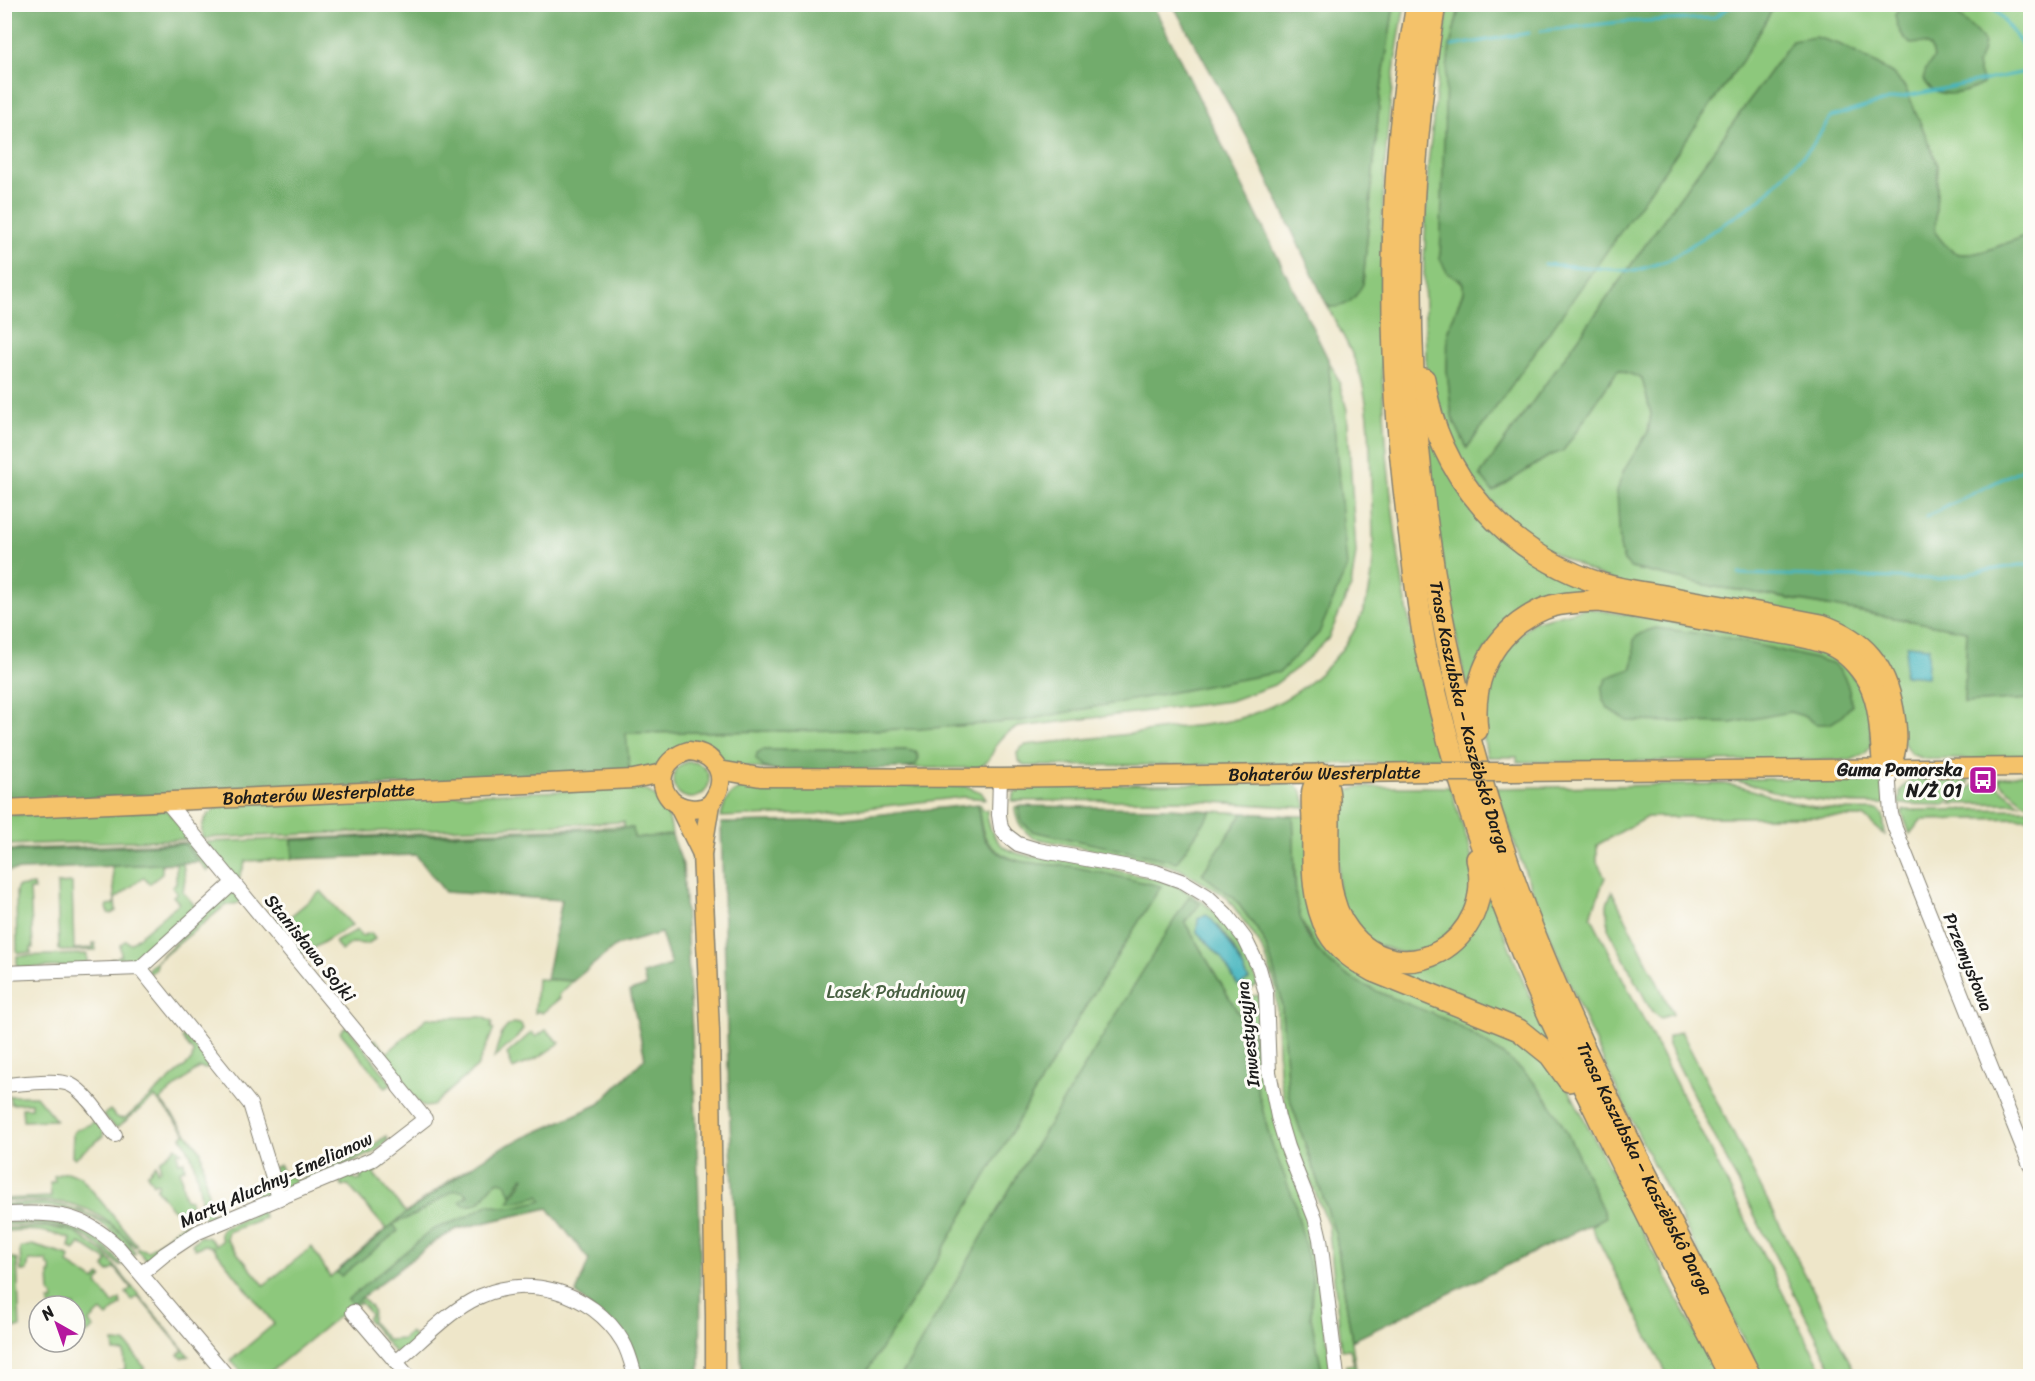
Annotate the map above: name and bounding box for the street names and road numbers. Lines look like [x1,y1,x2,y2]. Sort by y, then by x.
street label: Trasa Kaszubska – Kaszëbskô Darga [1420,578,1520,859]
street label: Bohaterów Westerplatte [1228,756,1421,791]
street label: Bohaterów Westerplatte [222,773,416,815]
street label: Stanisława Sojki [256,887,365,1010]
street label: Przemysłowa [1934,908,2002,1016]
street label: Inwestycyjna [1227,980,1270,1089]
street label: Trasa Kaszubska – Kaszëbskô Darga [1567,1036,1722,1302]
street label: Marty Aluchny-Emelianow [174,1123,378,1237]

